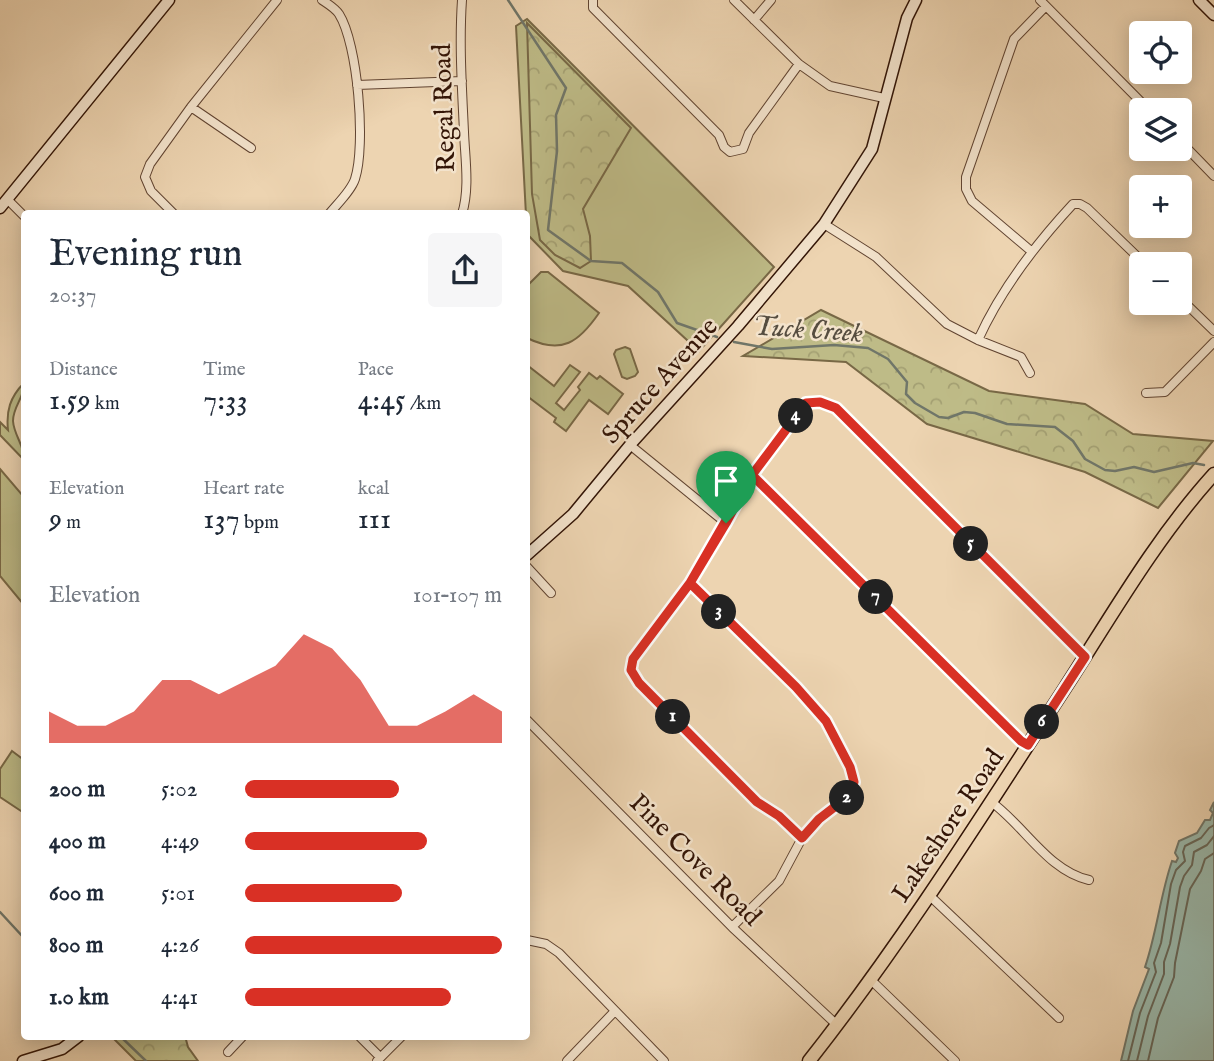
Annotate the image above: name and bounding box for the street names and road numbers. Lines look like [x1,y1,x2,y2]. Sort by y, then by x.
street label: Regal Road [426,43,463,173]
street label: Spruce Avenue [595,311,725,451]
street label: Lakeshore Road [885,743,1012,909]
street label: Pine Cove Road [622,787,768,933]

